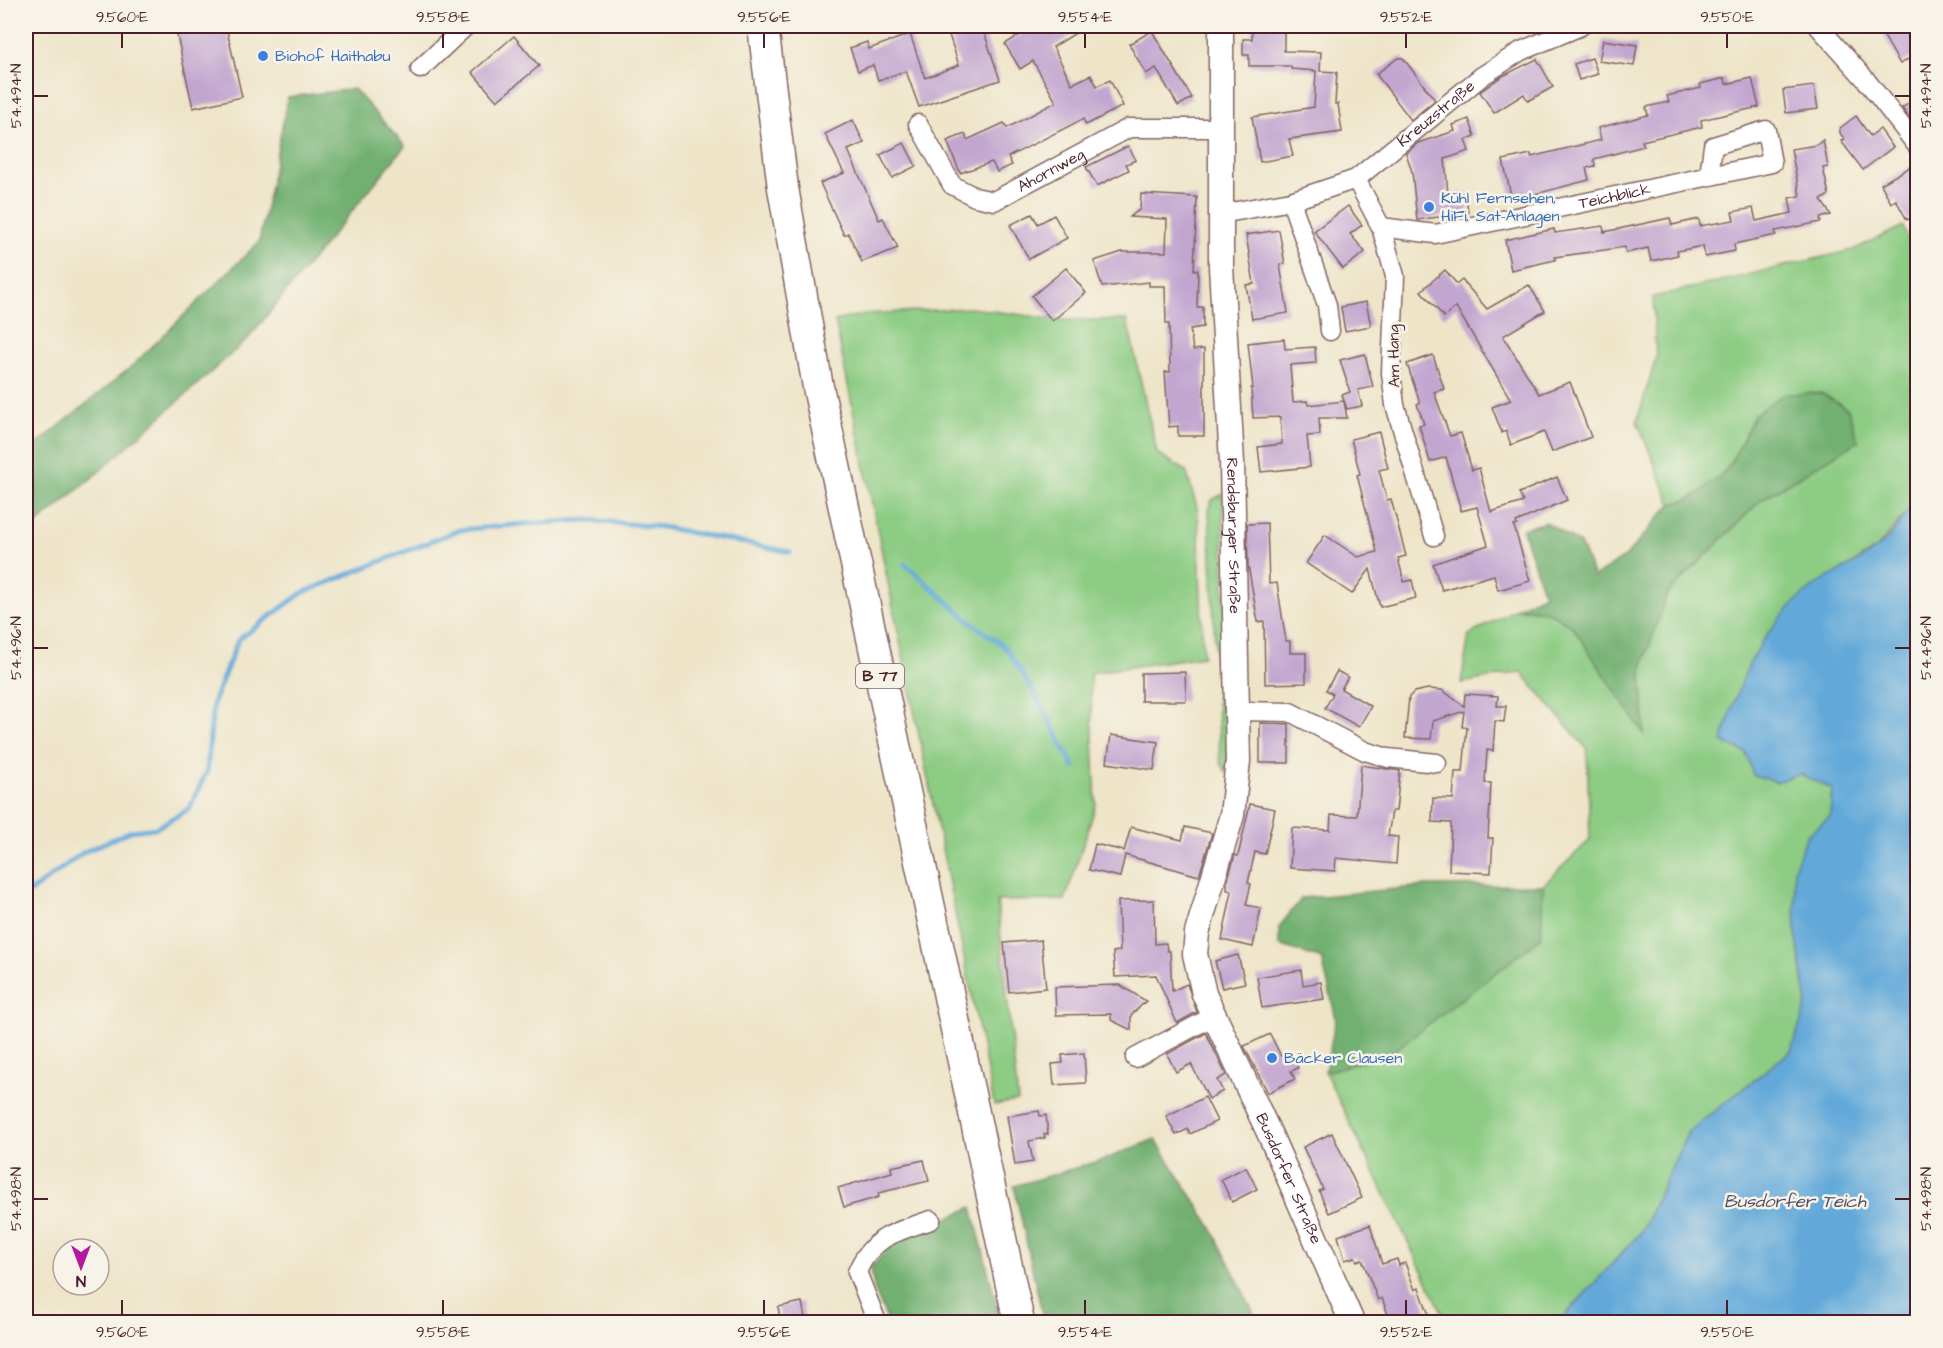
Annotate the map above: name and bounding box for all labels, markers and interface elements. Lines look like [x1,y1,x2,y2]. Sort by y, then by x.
text: 9.560°E [96,7,148,28]
text: 9.558°E [416,7,470,28]
text: 9.556°E [737,7,791,28]
text: 9.554°E [1058,7,1112,28]
text: 9.552°E [1380,7,1432,28]
text: 9.550°E [1700,7,1754,28]
place label: Biohof Haithabu [275,45,391,67]
marker: Biohof Haithabu [256,49,270,63]
text: 54.494°N [6,64,27,128]
text: 54.494°N [1916,64,1937,128]
street label: Kreuzstraße [1392,75,1480,152]
street label: Ahornweg [1013,143,1089,197]
street label: Teichblick [1577,178,1653,214]
place label: Kühl Fernsehen, HiFi, Sat-Anlagen [1441,187,1560,228]
marker: Kühl Fernsehen, HiFi, Sat-Anlagen [1422,200,1436,214]
street label: Am Hang [1382,324,1407,388]
street label: Rendsburger Straße [1221,457,1246,614]
text: 54.496°N [6,616,27,680]
text: 54.496°N [1916,616,1937,680]
road number: B 77 [856,664,904,688]
place label: Bäcker Clausen [1284,1047,1402,1069]
marker: Bäcker Clausen [1265,1051,1279,1065]
street label: Busdorfer Straße [1250,1110,1328,1248]
text: 54.498°N [6,1167,27,1231]
text: 54.498°N [1916,1167,1937,1231]
water label: Busdorfer Teich [1724,1189,1867,1214]
north arrow [51,1237,111,1297]
text: N [76,1270,86,1292]
text: 9.560°E [96,1322,148,1343]
text: 9.558°E [416,1322,470,1343]
text: 9.556°E [737,1322,791,1343]
text: 9.554°E [1058,1322,1112,1343]
text: 9.552°E [1380,1322,1432,1343]
text: 9.550°E [1700,1322,1754,1343]

